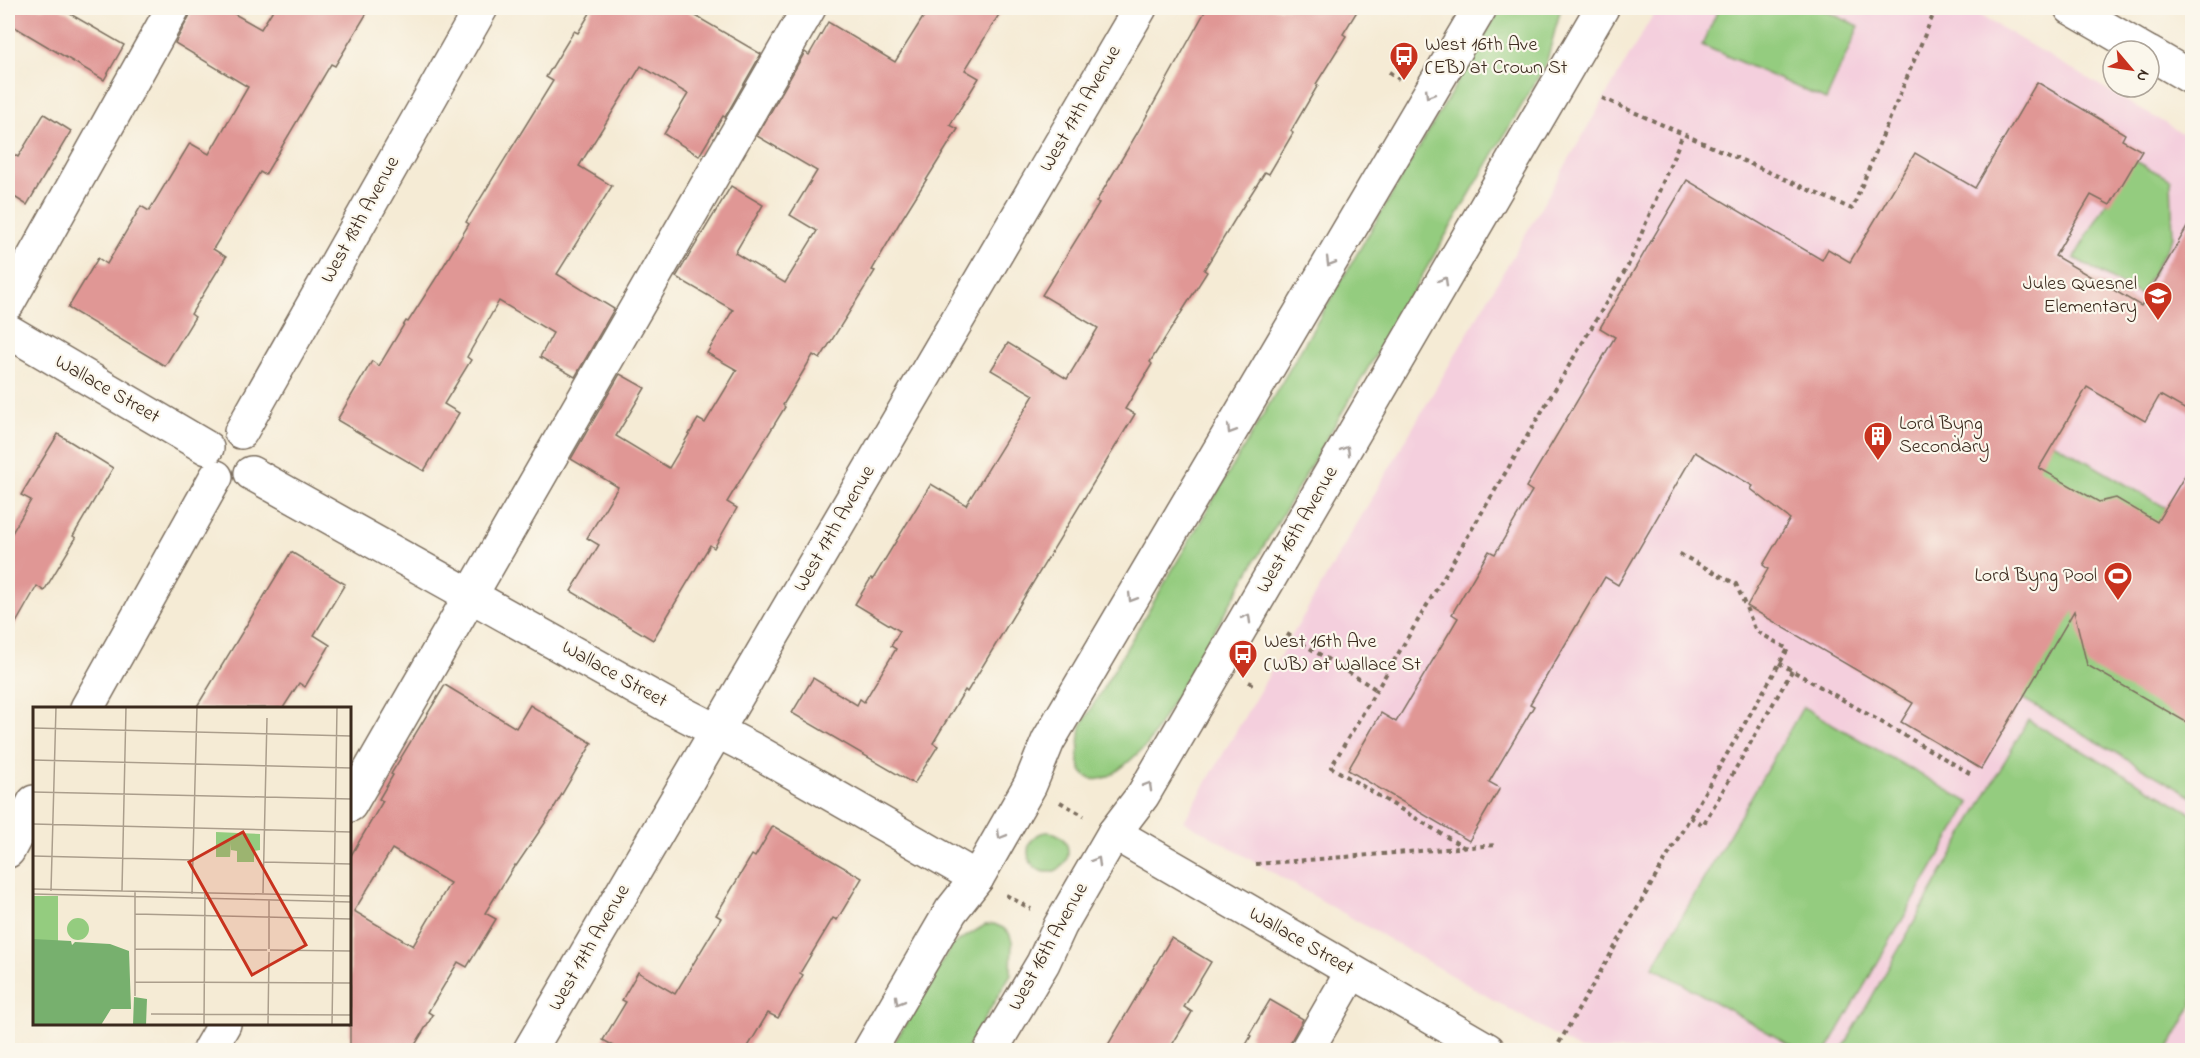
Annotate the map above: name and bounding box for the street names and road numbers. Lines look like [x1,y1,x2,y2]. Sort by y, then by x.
street label: West 17th Avenue [1033,40,1129,178]
street label: West 18th Avenue [314,151,408,289]
street label: Wallace Street [49,348,165,432]
street label: West 17th Avenue [787,460,883,598]
street label: West 16th Avenue [1250,461,1346,599]
street label: Wallace Street [556,634,672,716]
street label: West 16th Avenue [1002,878,1096,1016]
street label: West 17th Avenue [542,879,638,1017]
street label: Wallace Street [1243,900,1359,984]

